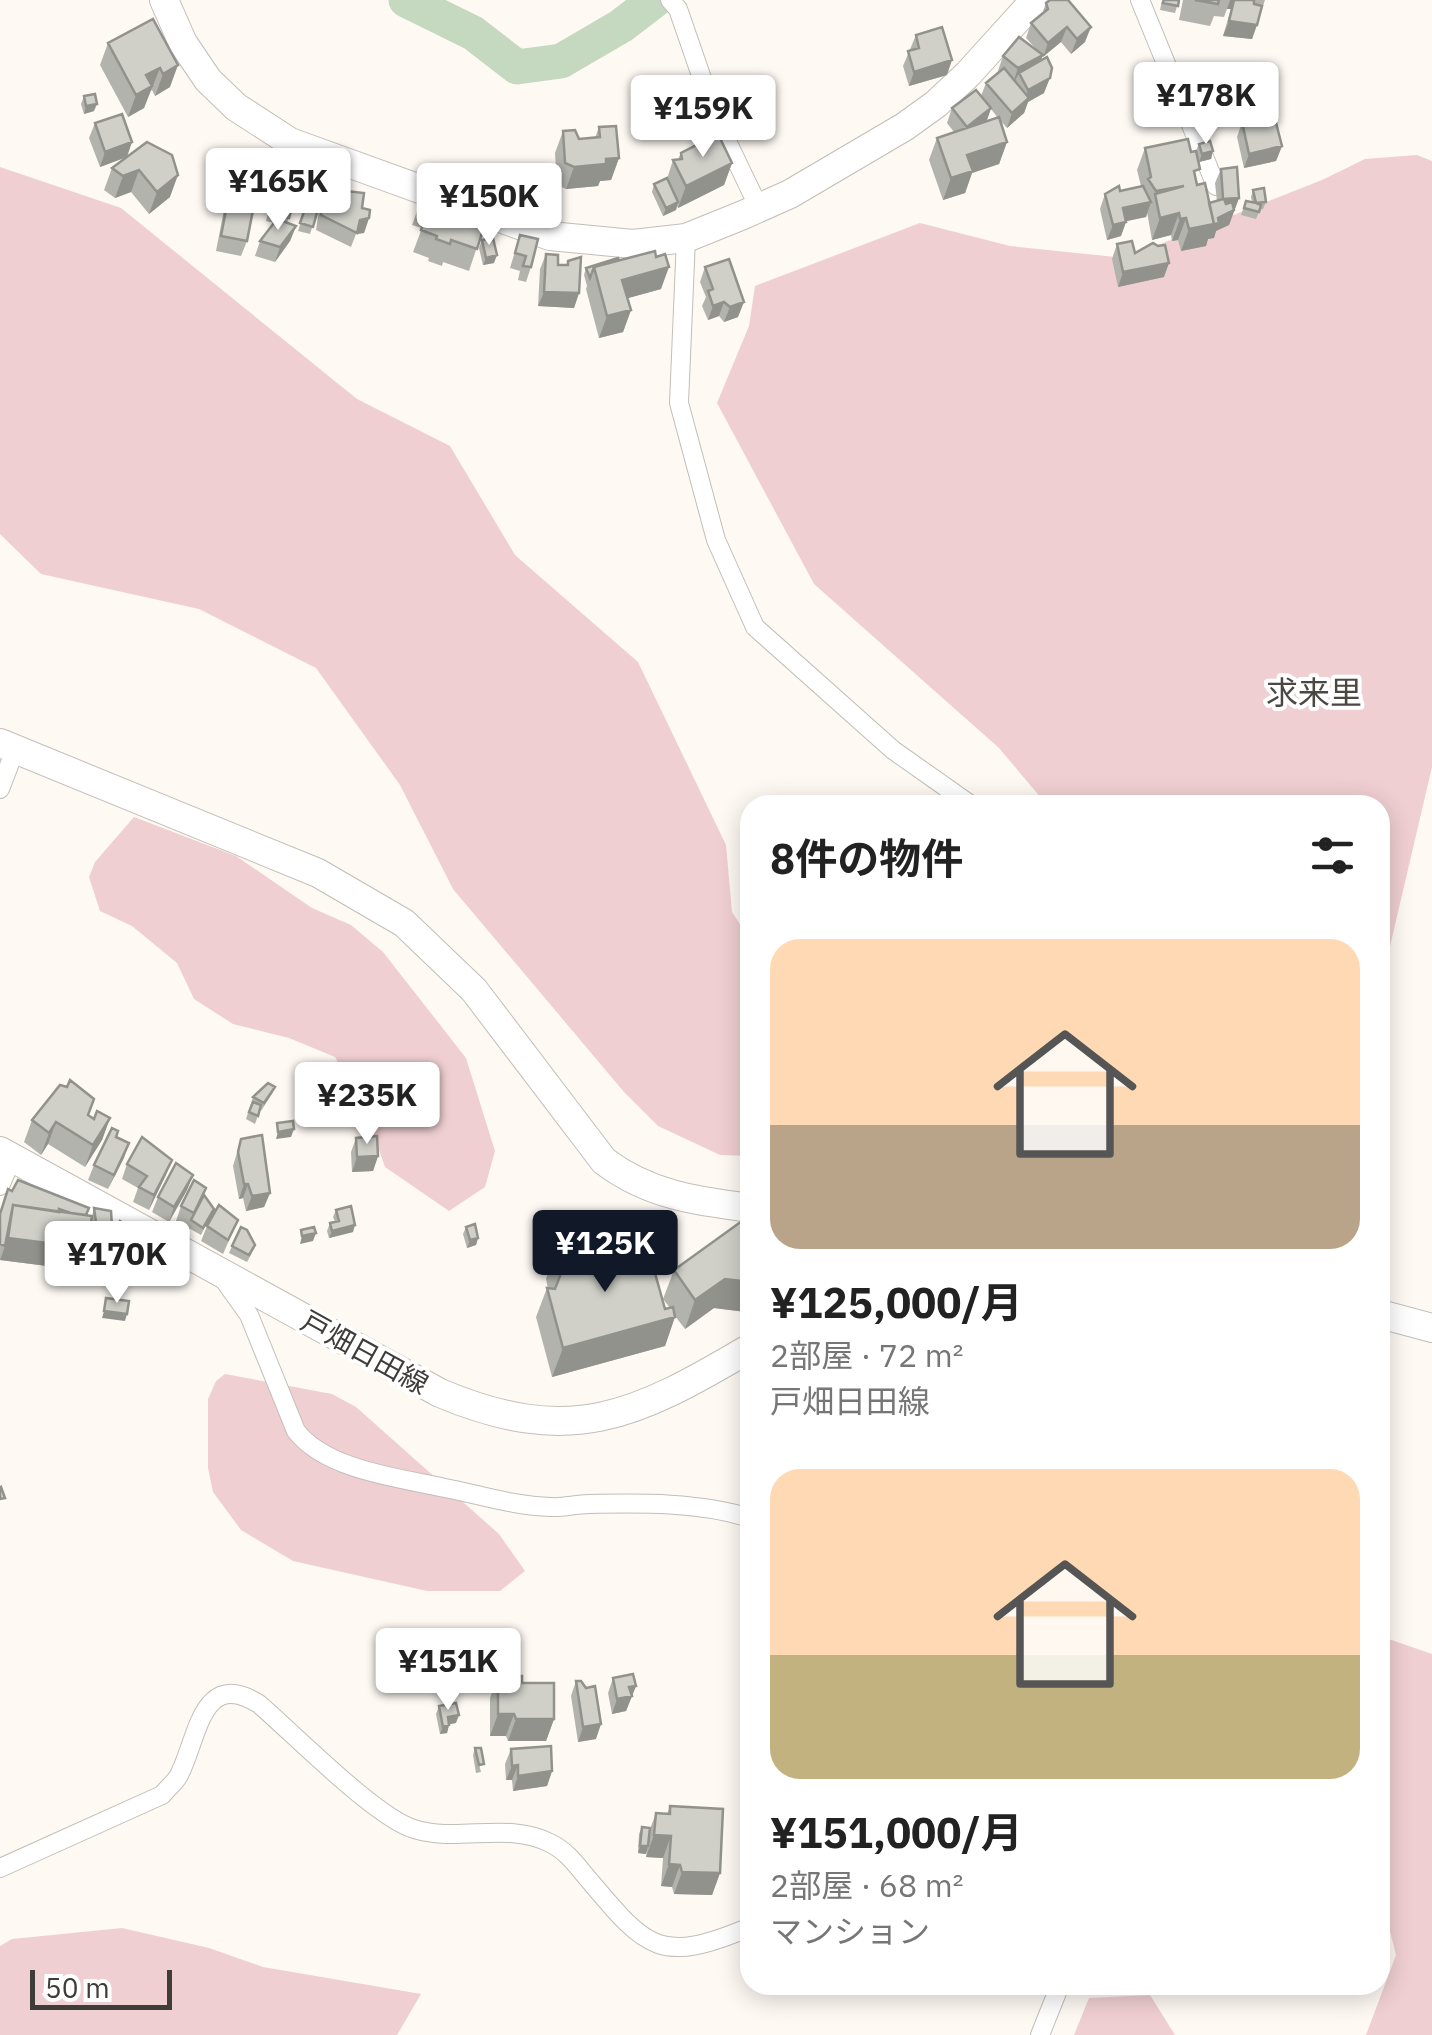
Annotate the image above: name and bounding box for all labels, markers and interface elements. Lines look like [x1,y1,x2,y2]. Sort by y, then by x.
pin: ¥178K [1136,62,1276,147]
text: ¥178K [1156,73,1256,115]
pin: ¥159K [633,75,773,160]
text: ¥159K [653,86,753,128]
pin: ¥165K [208,148,348,233]
text: ¥165K [228,159,328,201]
pin: ¥150K [419,163,559,248]
text: ¥150K [439,174,539,216]
district label: 求来里 [1266,671,1362,713]
icon: filters [1305,828,1360,883]
text: 8件の物件 [770,831,963,886]
icon: home [975,1004,1155,1184]
pin: ¥235K [297,1062,437,1147]
text: ¥235K [317,1073,417,1115]
pin: ¥125K [535,1210,675,1295]
pin: ¥170K [47,1221,187,1306]
text: ¥125K [555,1221,655,1263]
text: ¥170K [67,1232,167,1274]
text: ¥125,000/月 [770,1275,1023,1330]
street label: 戸畑日田線 [295,1302,435,1402]
text: 2部屋 · 72 m² [770,1334,964,1376]
text: 戸畑日田線 [770,1380,930,1422]
icon: home [975,1534,1155,1714]
pin: ¥151K [378,1628,518,1713]
text: ¥151K [398,1639,498,1681]
text: ¥151,000/月 [770,1805,1023,1860]
text: 2部屋 · 68 m² [770,1864,964,1906]
text: マンション [770,1910,930,1952]
scale bar [30,1965,172,2010]
text: 50 m [45,1969,110,2006]

